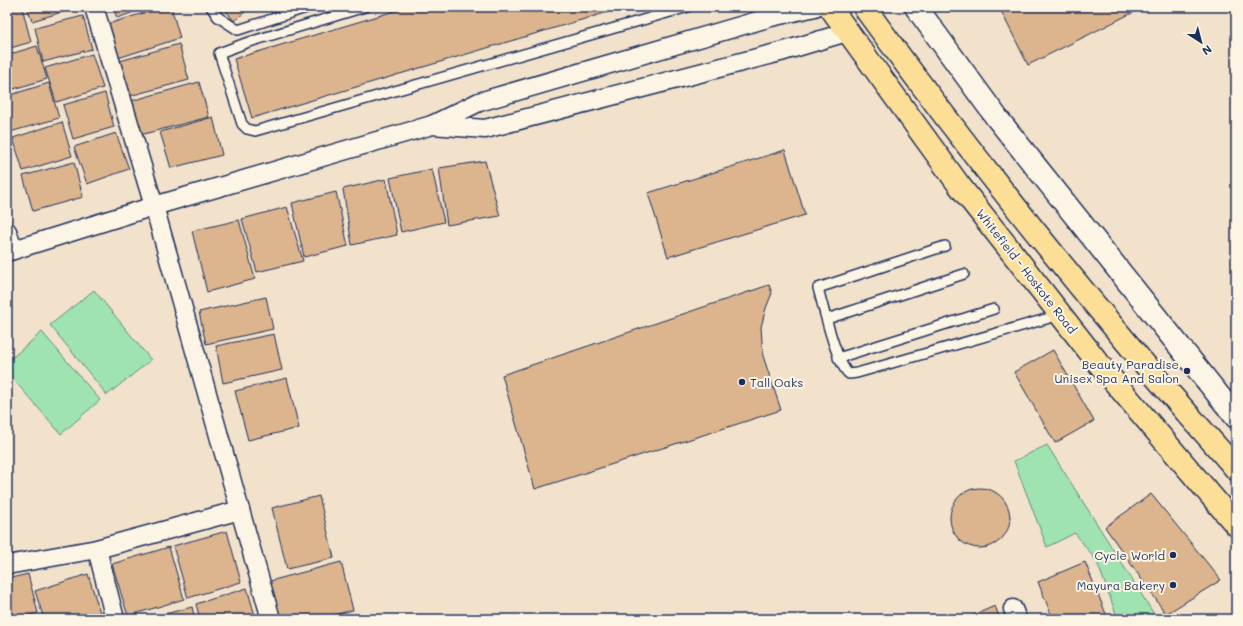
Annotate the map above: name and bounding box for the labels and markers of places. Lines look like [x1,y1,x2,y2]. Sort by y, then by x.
place label: Beauty Paradise Unisex Spa And Salon [1055,356,1179,386]
marker: Beauty Paradise Unisex Spa And Salon [1182,366,1192,376]
place label: Tall Oaks [750,374,803,390]
marker: Tall Oaks [737,377,747,387]
place label: Cycle World [1095,547,1165,563]
marker: Cycle World [1168,550,1178,560]
place label: Mayura Bakery [1077,577,1165,593]
marker: Mayura Bakery [1168,580,1178,590]

